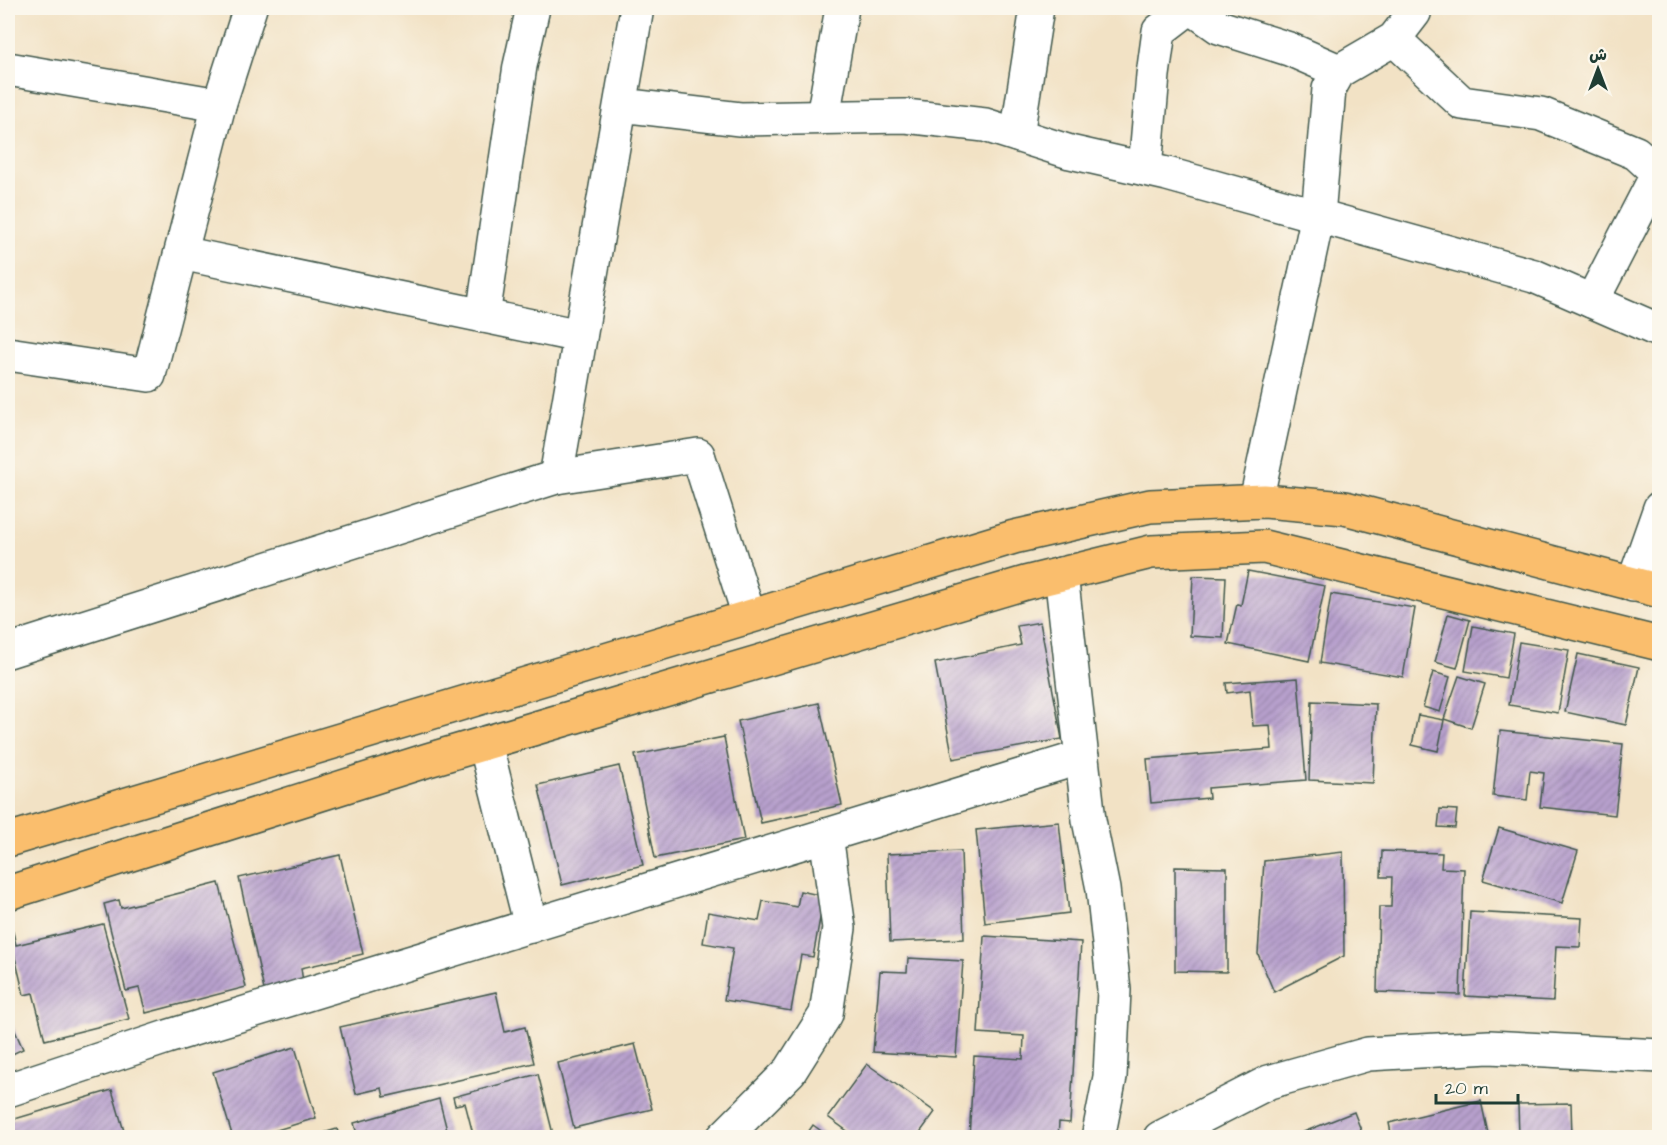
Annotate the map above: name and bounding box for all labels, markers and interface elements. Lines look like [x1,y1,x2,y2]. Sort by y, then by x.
north arrow [1568,39,1628,99]
text: ش [1589,44,1607,66]
scale bar [1436,1067,1518,1105]
text: 20 m [1445,1076,1488,1101]

